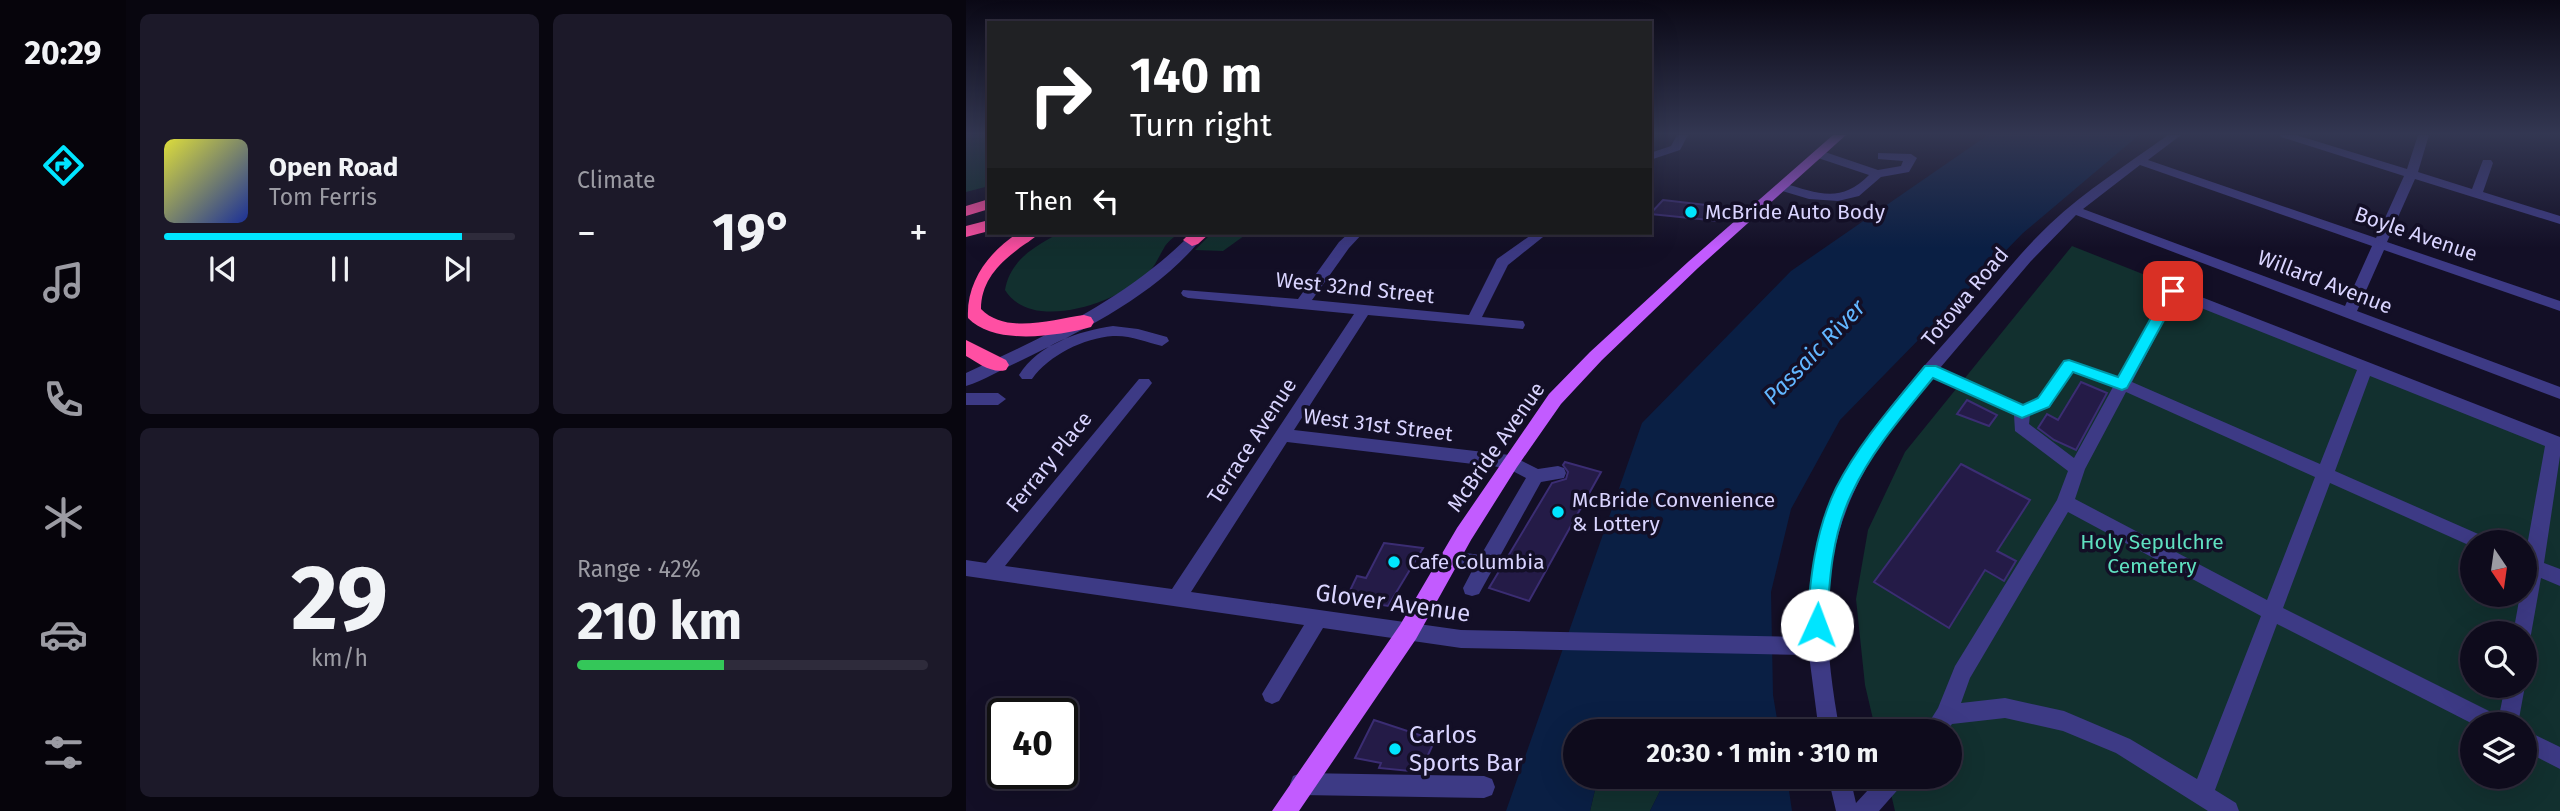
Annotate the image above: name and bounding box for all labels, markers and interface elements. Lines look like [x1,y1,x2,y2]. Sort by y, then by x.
text: 20:29 [24,34,102,72]
text: 140 m [1130,46,1262,105]
icon: right [1015,49,1106,140]
text: Turn right [1130,106,1272,144]
icon: directions [39,141,88,190]
text: Open Road [269,152,398,183]
text: Climate [577,166,656,194]
icon: left [1087,182,1125,220]
text: Tom Ferris [269,183,377,211]
text: Then [1015,186,1073,217]
place label: McBride Auto Body [1705,199,1886,225]
text: 19° [712,201,793,264]
street label: Boyle Avenue [2351,201,2481,267]
marker: McBride Auto Body [1683,204,1699,220]
text: − [577,210,596,256]
text: + [909,210,928,256]
street label: Totowa Road [1916,242,2014,352]
street label: Willard Avenue [2254,244,2396,320]
icon: previous [204,250,242,288]
icon: pause [321,250,359,288]
icon: next [438,250,476,288]
icon: music [39,258,88,307]
pin [2143,261,2203,321]
street label: West 32nd Street [1274,267,1436,309]
icon: arrive [2154,272,2192,310]
water label: Passaic River [1757,293,1872,410]
street label: Terrace Avenue [1202,373,1302,509]
icon: phone [39,375,88,424]
street label: McBride Avenue [1442,377,1550,517]
street label: West 31st Street [1302,403,1455,447]
street label: Ferrary Place [1000,406,1098,518]
place label: McBride Convenience & Lottery [1572,487,1775,537]
icon: climate [39,493,88,542]
marker: McBride Convenience & Lottery [1550,504,1566,520]
park label: Holy Sepulchre Cemetery [2080,529,2224,579]
north arrow [2460,530,2538,607]
map controls [2460,530,2537,789]
text: 29 [291,544,388,653]
place label: Cafe Columbia [1408,549,1545,575]
marker: Cafe Columbia [1386,554,1402,570]
text: Range · 42% [577,555,701,583]
street label: Glover Avenue [1314,578,1472,628]
position arrow [1780,588,1854,662]
text: 210 km [577,590,742,653]
icon: car [39,610,88,659]
button: search [2460,621,2537,698]
text: km/h [311,644,368,672]
speed limit sign: 40 [987,698,1078,789]
button: layers [2460,712,2537,789]
place label: Carlos Sports Bar [1409,721,1523,777]
icon: filters [39,728,88,777]
text: 20:30 · 1 min · 310 m [1646,738,1879,769]
marker: Carlos Sports Bar [1387,741,1403,757]

